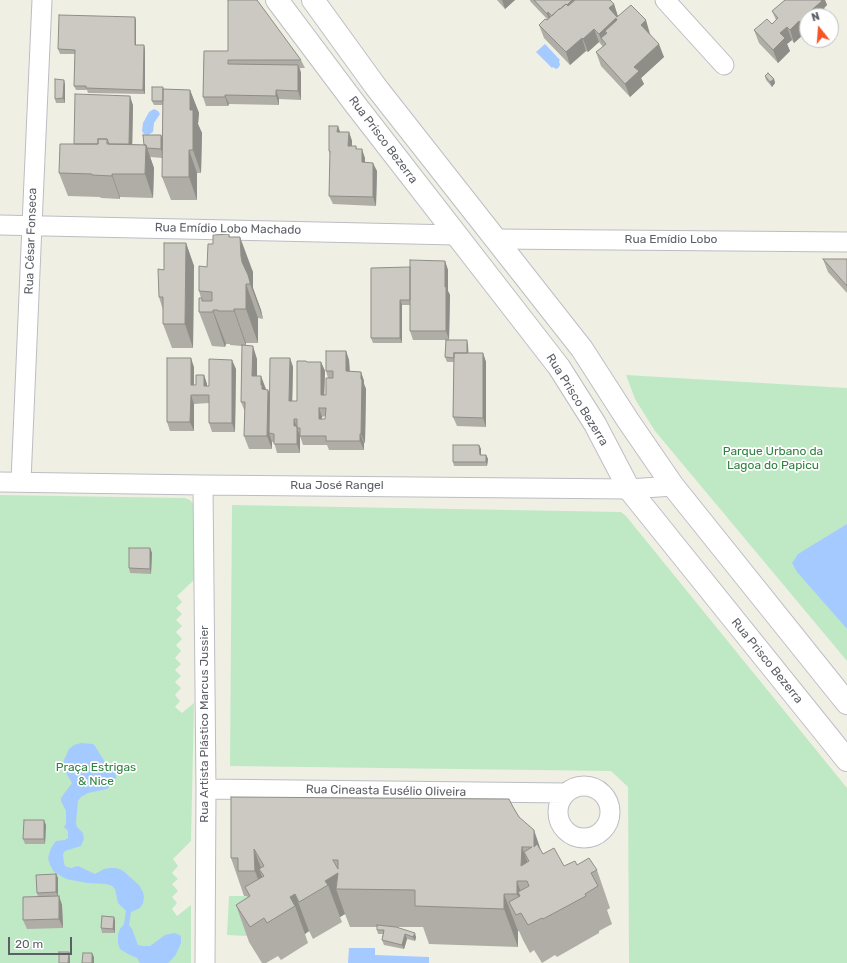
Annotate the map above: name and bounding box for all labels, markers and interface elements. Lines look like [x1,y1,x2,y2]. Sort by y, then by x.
north arrow [799,8,839,48]
text: N [810,10,821,24]
street label: Rua Prisco Bezerra [346,94,420,186]
street label: Rua César Fonseca [22,187,40,295]
street label: Rua Emídio Lobo Machado [155,221,301,237]
street label: Rua Emídio Lobo [625,233,717,247]
street label: Rua Prisco Bezerra [543,351,611,449]
park label: Parque Urbano da Lagoa do Papicu [723,445,823,473]
street label: Rua José Rangel [290,479,384,493]
street label: Rua Prisco Bezerra [728,615,806,707]
street label: Rua Artista Plástico Marcus Jussier [198,625,212,823]
park label: Praça Estrigas & Nice [56,761,136,789]
street label: Rua Cineasta Eusélio Oliveira [306,782,466,800]
scale bar [10,929,74,955]
text: 20 m [15,937,43,951]

